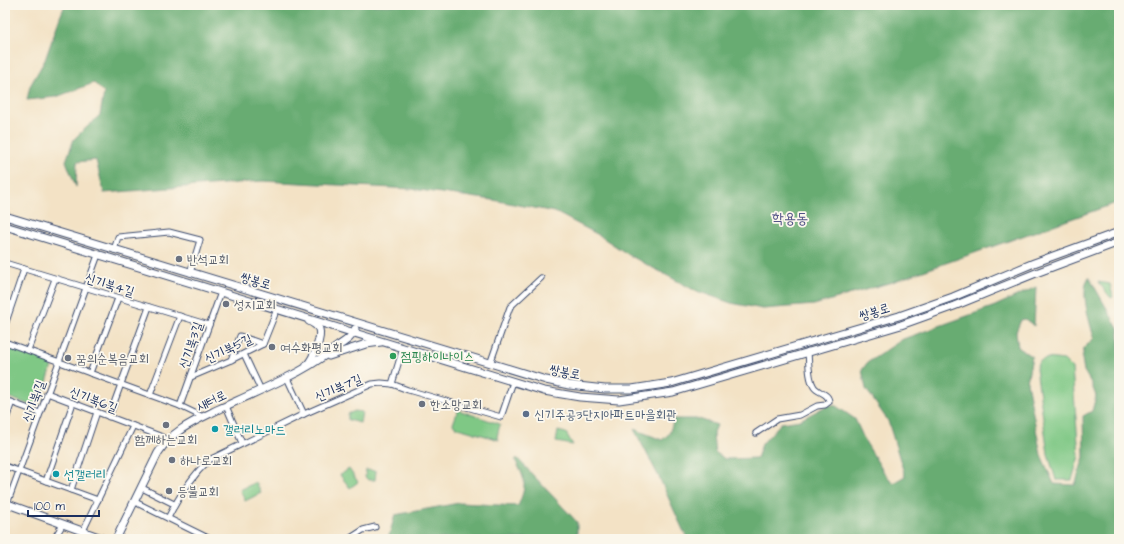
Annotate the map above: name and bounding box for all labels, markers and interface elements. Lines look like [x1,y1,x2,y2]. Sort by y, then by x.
district label: 학용동 [772,208,808,229]
place label: 반석교회 [187,251,229,269]
marker: 반석교회 [174,254,184,264]
street label: 쌍봉로 [238,268,273,294]
street label: 신기북4길 [83,269,137,301]
place label: 성지교회 [234,296,276,314]
marker: 성지교회 [221,299,231,309]
street label: 쌍봉로 [857,299,892,325]
street label: 신기북3길 [175,319,207,371]
street label: 신기북5길 [201,330,255,368]
place label: 여수화평교회 [280,339,343,357]
marker: 여수화평교회 [267,342,277,352]
place label: 점핑하이나이스 [401,348,474,366]
place label: 꿈의순복음교회 [76,350,149,368]
marker: 점핑하이나이스 [388,351,398,361]
marker: 꿈의순복음교회 [63,353,73,363]
street label: 쌍봉로 [548,360,582,384]
street label: 신기북7길 [312,370,365,406]
street label: 신기북1길 [18,378,50,425]
street label: 신기북6길 [67,383,120,417]
street label: 새터로 [193,386,229,416]
place label: 한소망교회 [430,396,482,414]
marker: 한소망교회 [417,399,427,409]
place label: 신기주공3단지아파트마을회관 [534,406,677,424]
marker: 신기주공3단지아파트마을회관 [521,409,531,419]
marker: 함께하는교회 [161,420,171,430]
place label: 갤러리노마드 [223,421,286,439]
marker: 갤러리노마드 [210,424,220,434]
place label: 함께하는교회 [135,431,197,449]
place label: 하나로교회 [180,452,232,470]
marker: 하나로교회 [167,455,177,465]
place label: 선갤러리 [64,466,106,484]
marker: 선갤러리 [51,469,61,479]
place label: 등불교회 [177,483,219,501]
marker: 등불교회 [164,486,174,496]
scale bar [28,492,99,518]
text: 100 m [34,498,65,515]

